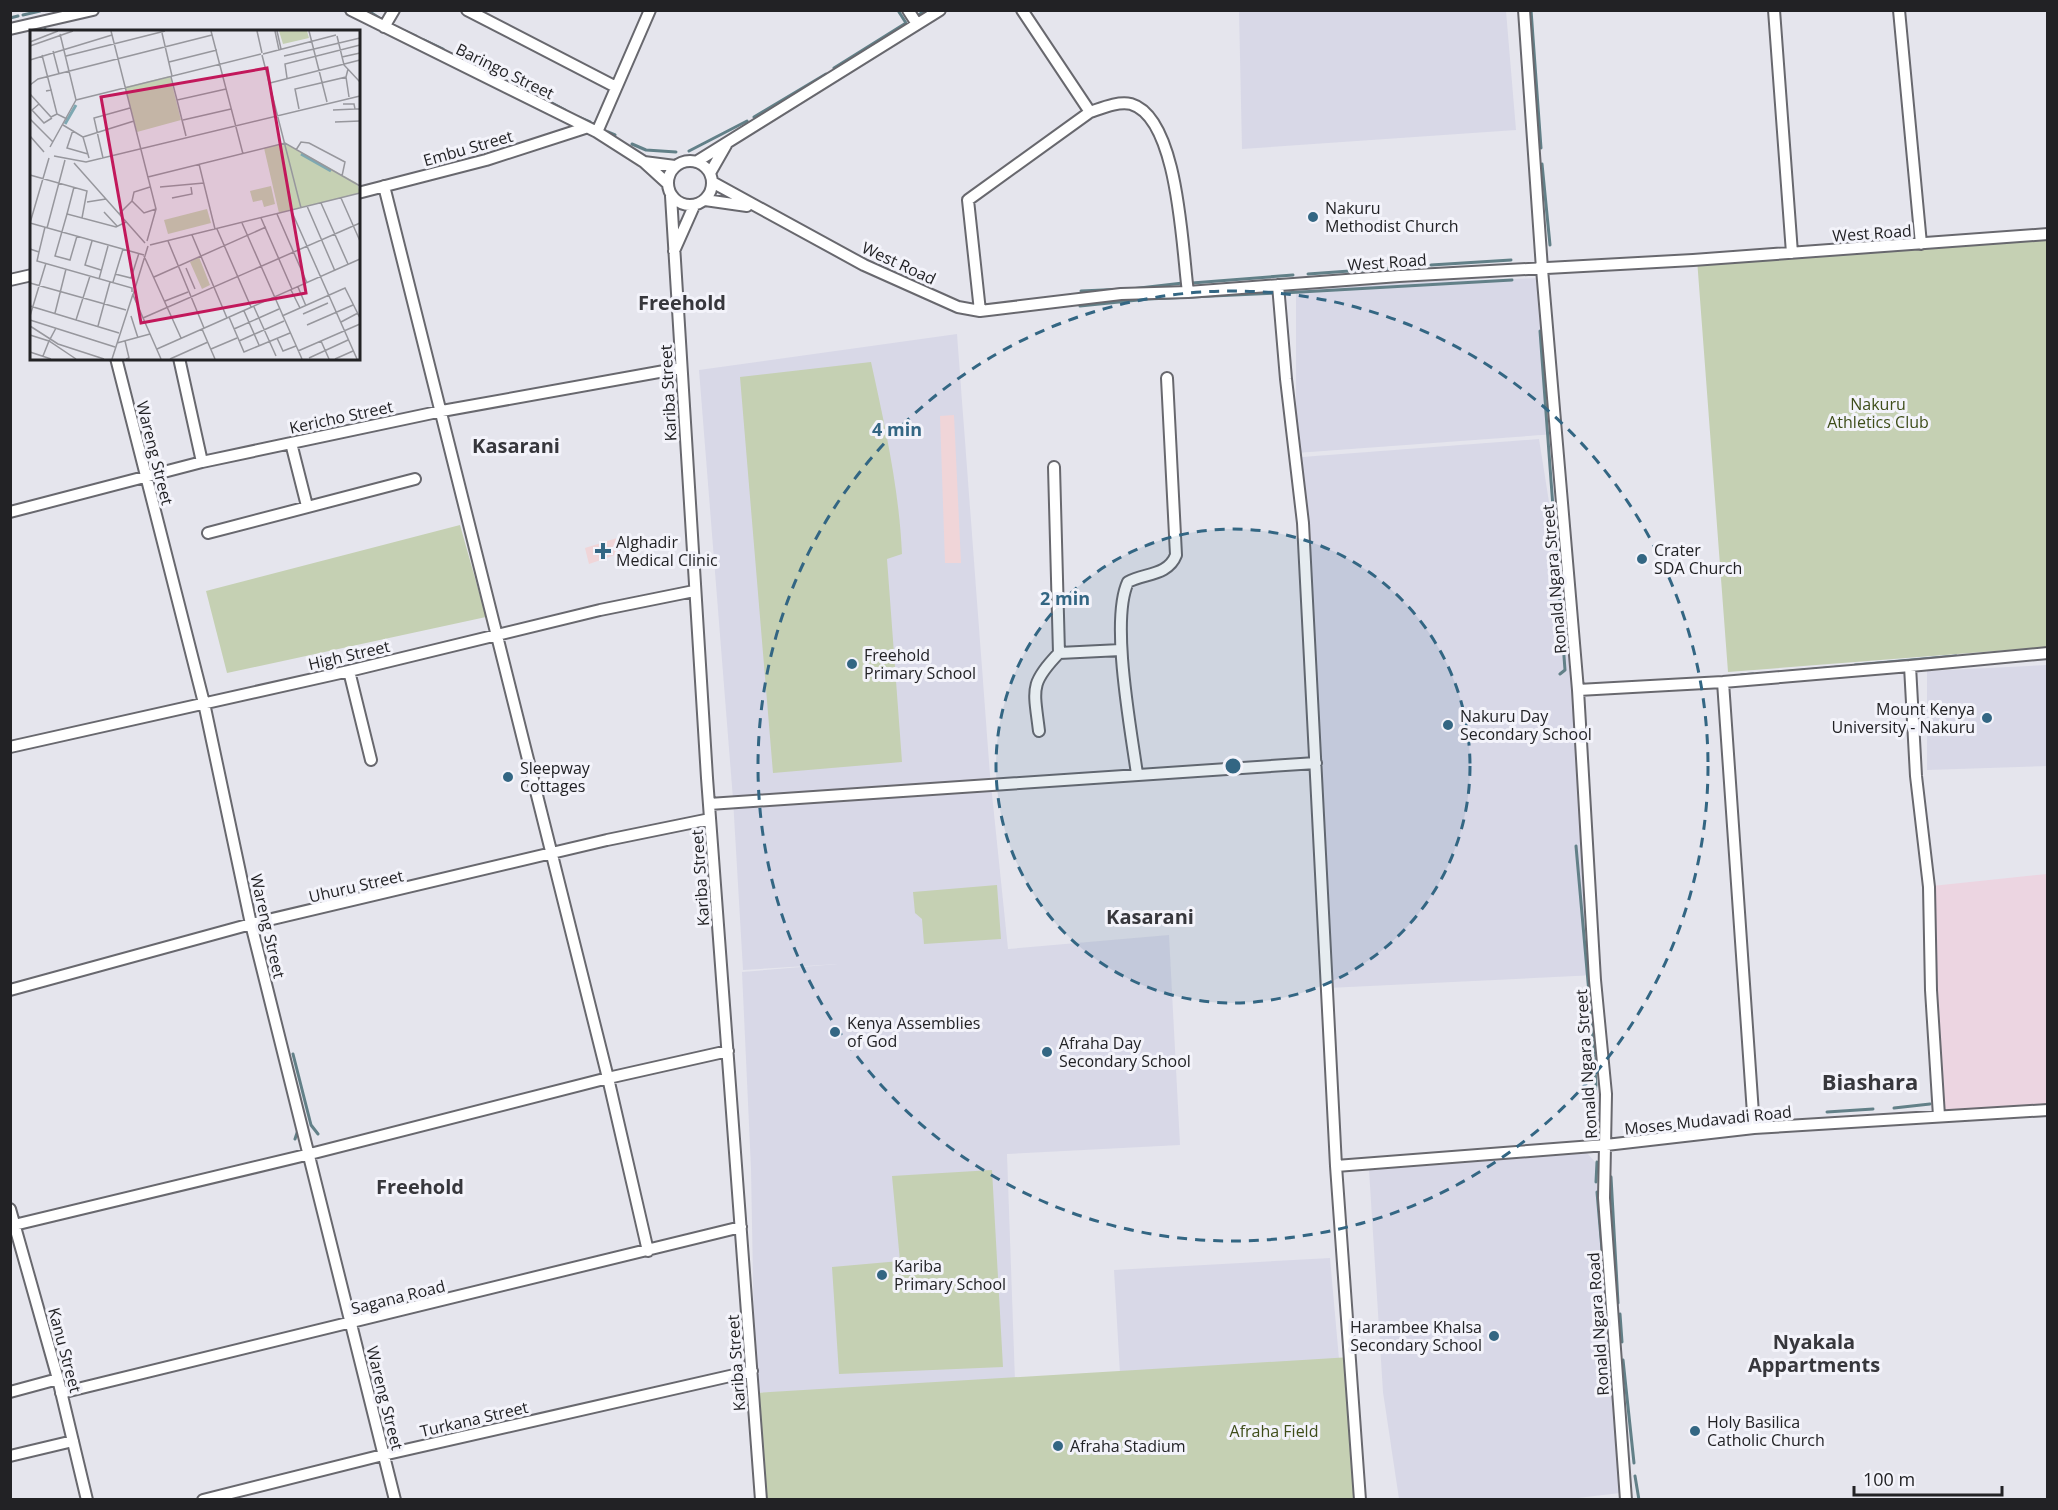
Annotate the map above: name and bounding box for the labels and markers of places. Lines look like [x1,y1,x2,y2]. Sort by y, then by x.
place label: Nakuru Methodist Church [1325,197,1459,237]
marker: Nakuru Methodist Church [1306,210,1320,224]
place label: Alghadir Medical Clinic [616,531,718,571]
place label: Crater SDA Church [1654,539,1742,579]
marker: Alghadir Medical Clinic [594,542,612,560]
marker: Crater SDA Church [1635,552,1649,566]
place label: Freehold Primary School [864,644,976,684]
marker: Freehold Primary School [845,657,859,671]
place label: Mount Kenya University - Nakuru [1832,698,1975,738]
place label: Nakuru Day Secondary School [1460,705,1592,745]
marker: Mount Kenya University - Nakuru [1980,711,1994,725]
marker: Nakuru Day Secondary School [1441,718,1455,732]
centre of rings [1223,756,1243,776]
place label: Sleepway Cottages [520,757,591,797]
marker: Sleepway Cottages [501,770,515,784]
place label: Kenya Assemblies of God [847,1012,980,1052]
marker: Kenya Assemblies of God [828,1025,842,1039]
place label: Afraha Day Secondary School [1059,1032,1191,1072]
marker: Afraha Day Secondary School [1040,1045,1054,1059]
place label: Kariba Primary School [894,1255,1006,1295]
marker: Kariba Primary School [875,1268,889,1282]
place label: Harambee Khalsa Secondary School [1350,1316,1482,1356]
marker: Harambee Khalsa Secondary School [1487,1329,1501,1343]
place label: Holy Basilica Catholic Church [1707,1411,1825,1451]
marker: Holy Basilica Catholic Church [1688,1424,1702,1438]
place label: Afraha Stadium [1070,1435,1186,1457]
marker: Afraha Stadium [1051,1439,1065,1453]

